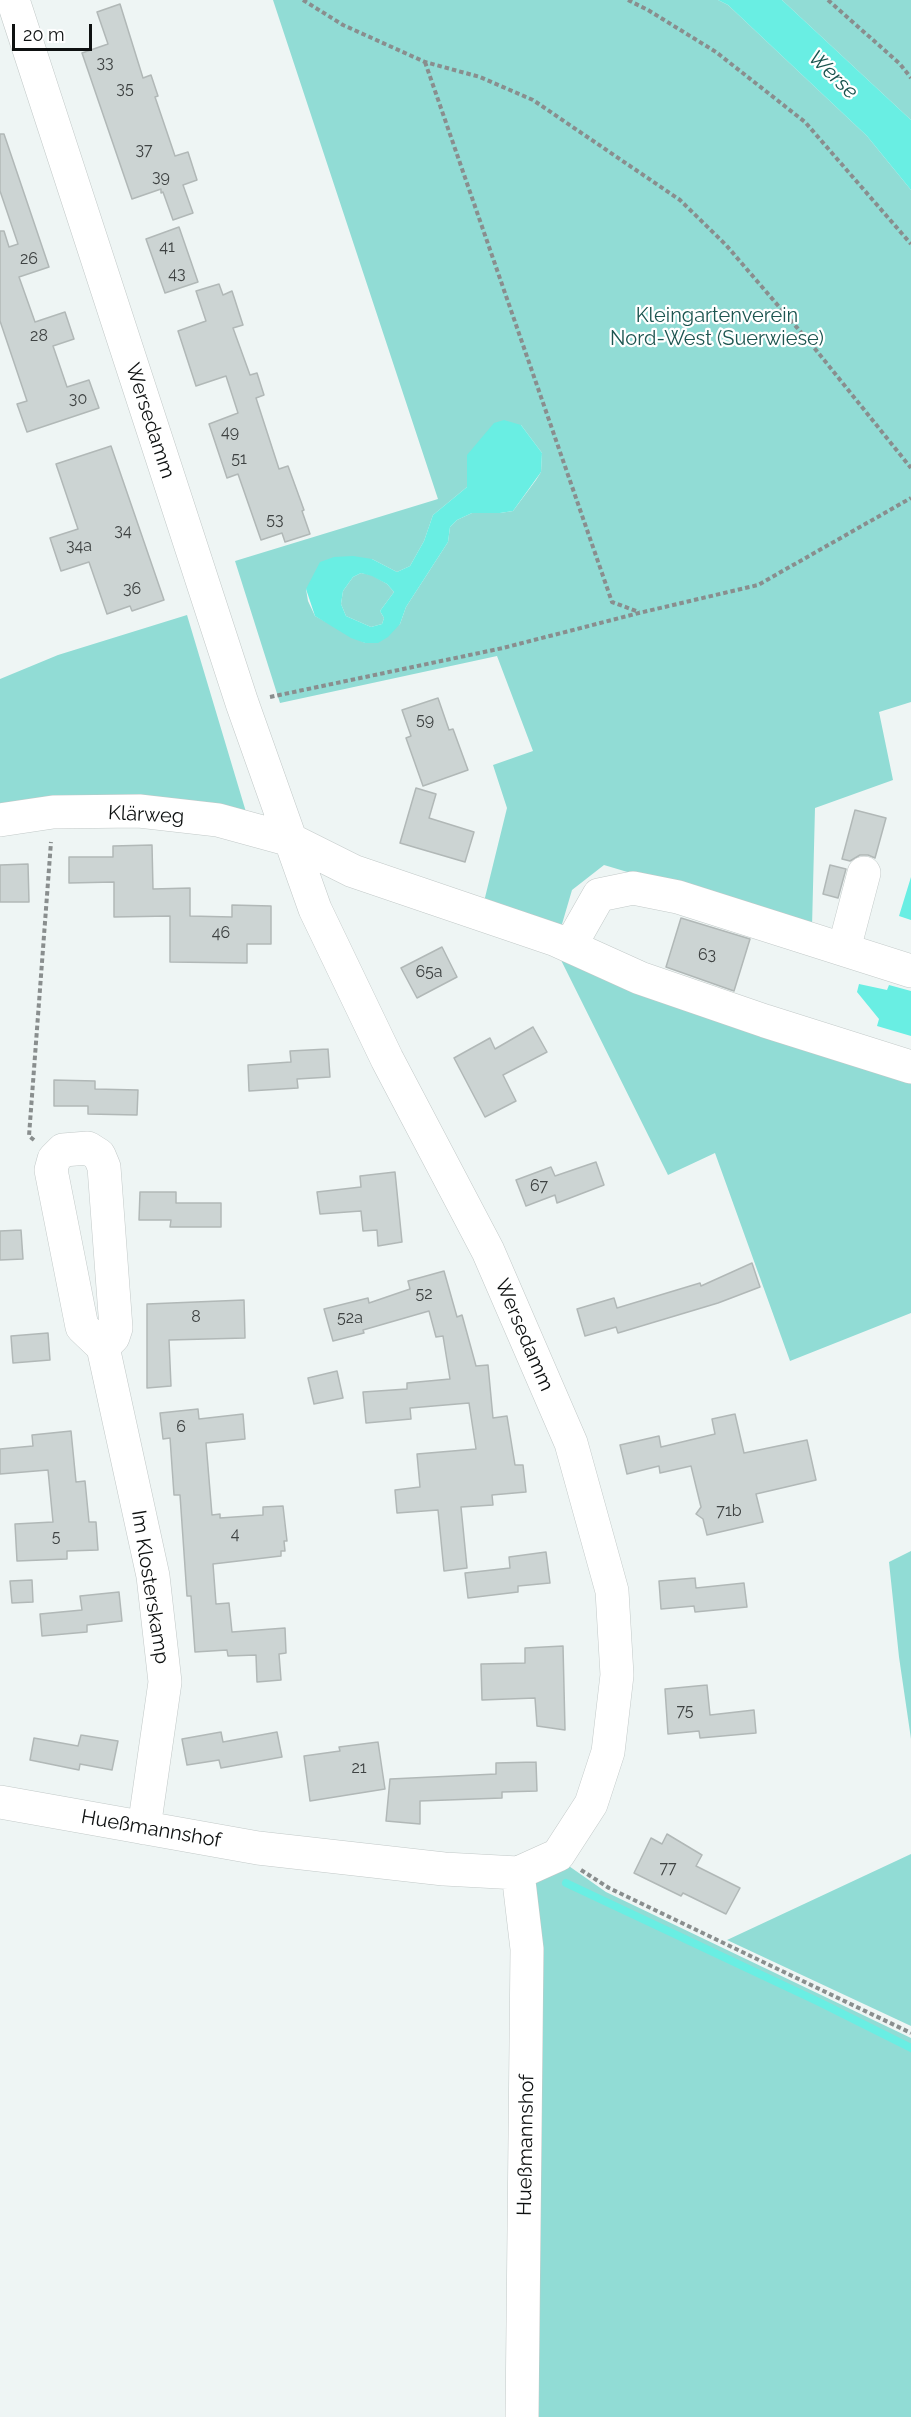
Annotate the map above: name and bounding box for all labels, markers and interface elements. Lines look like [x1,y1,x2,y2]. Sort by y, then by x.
scale bar [15,12,94,50]
text: 20 m [23,24,65,45]
water label: Werse [803,45,863,105]
house number: 33 [96,53,114,73]
house number: 35 [116,79,134,99]
house number: 37 [135,140,153,160]
house number: 39 [152,167,170,187]
house number: 41 [159,237,175,257]
house number: 26 [20,249,38,269]
house number: 43 [168,264,186,284]
park label: Kleingartenverein Nord-West (Suerwiese) [610,304,824,351]
house number: 28 [30,326,48,346]
street label: Wersedamm [120,360,180,482]
house number: 30 [69,389,87,409]
house number: 49 [221,422,239,442]
house number: 51 [231,449,247,469]
house number: 53 [266,510,284,530]
house number: 34 [114,521,132,541]
house number: 34a [66,536,92,556]
house number: 36 [123,579,141,599]
house number: 59 [416,710,434,730]
street label: Klärweg [107,801,185,829]
house number: 46 [212,923,230,943]
house number: 63 [698,945,716,965]
house number: 65a [415,962,443,982]
house number: 67 [530,1176,548,1196]
street label: Wersedamm [490,1275,558,1395]
house number: 52 [415,1284,433,1304]
house number: 8 [191,1307,201,1327]
house number: 52a [337,1308,363,1328]
house number: 6 [176,1417,186,1437]
house number: 71b [716,1501,742,1521]
street label: Im Klosterskamp [126,1508,174,1666]
house number: 4 [231,1524,239,1544]
house number: 5 [52,1527,60,1547]
house number: 75 [676,1701,694,1721]
house number: 21 [351,1758,367,1778]
street label: Hueßmannshof [79,1805,223,1853]
house number: 77 [659,1858,677,1878]
street label: Hueßmannshof [513,2074,539,2216]

